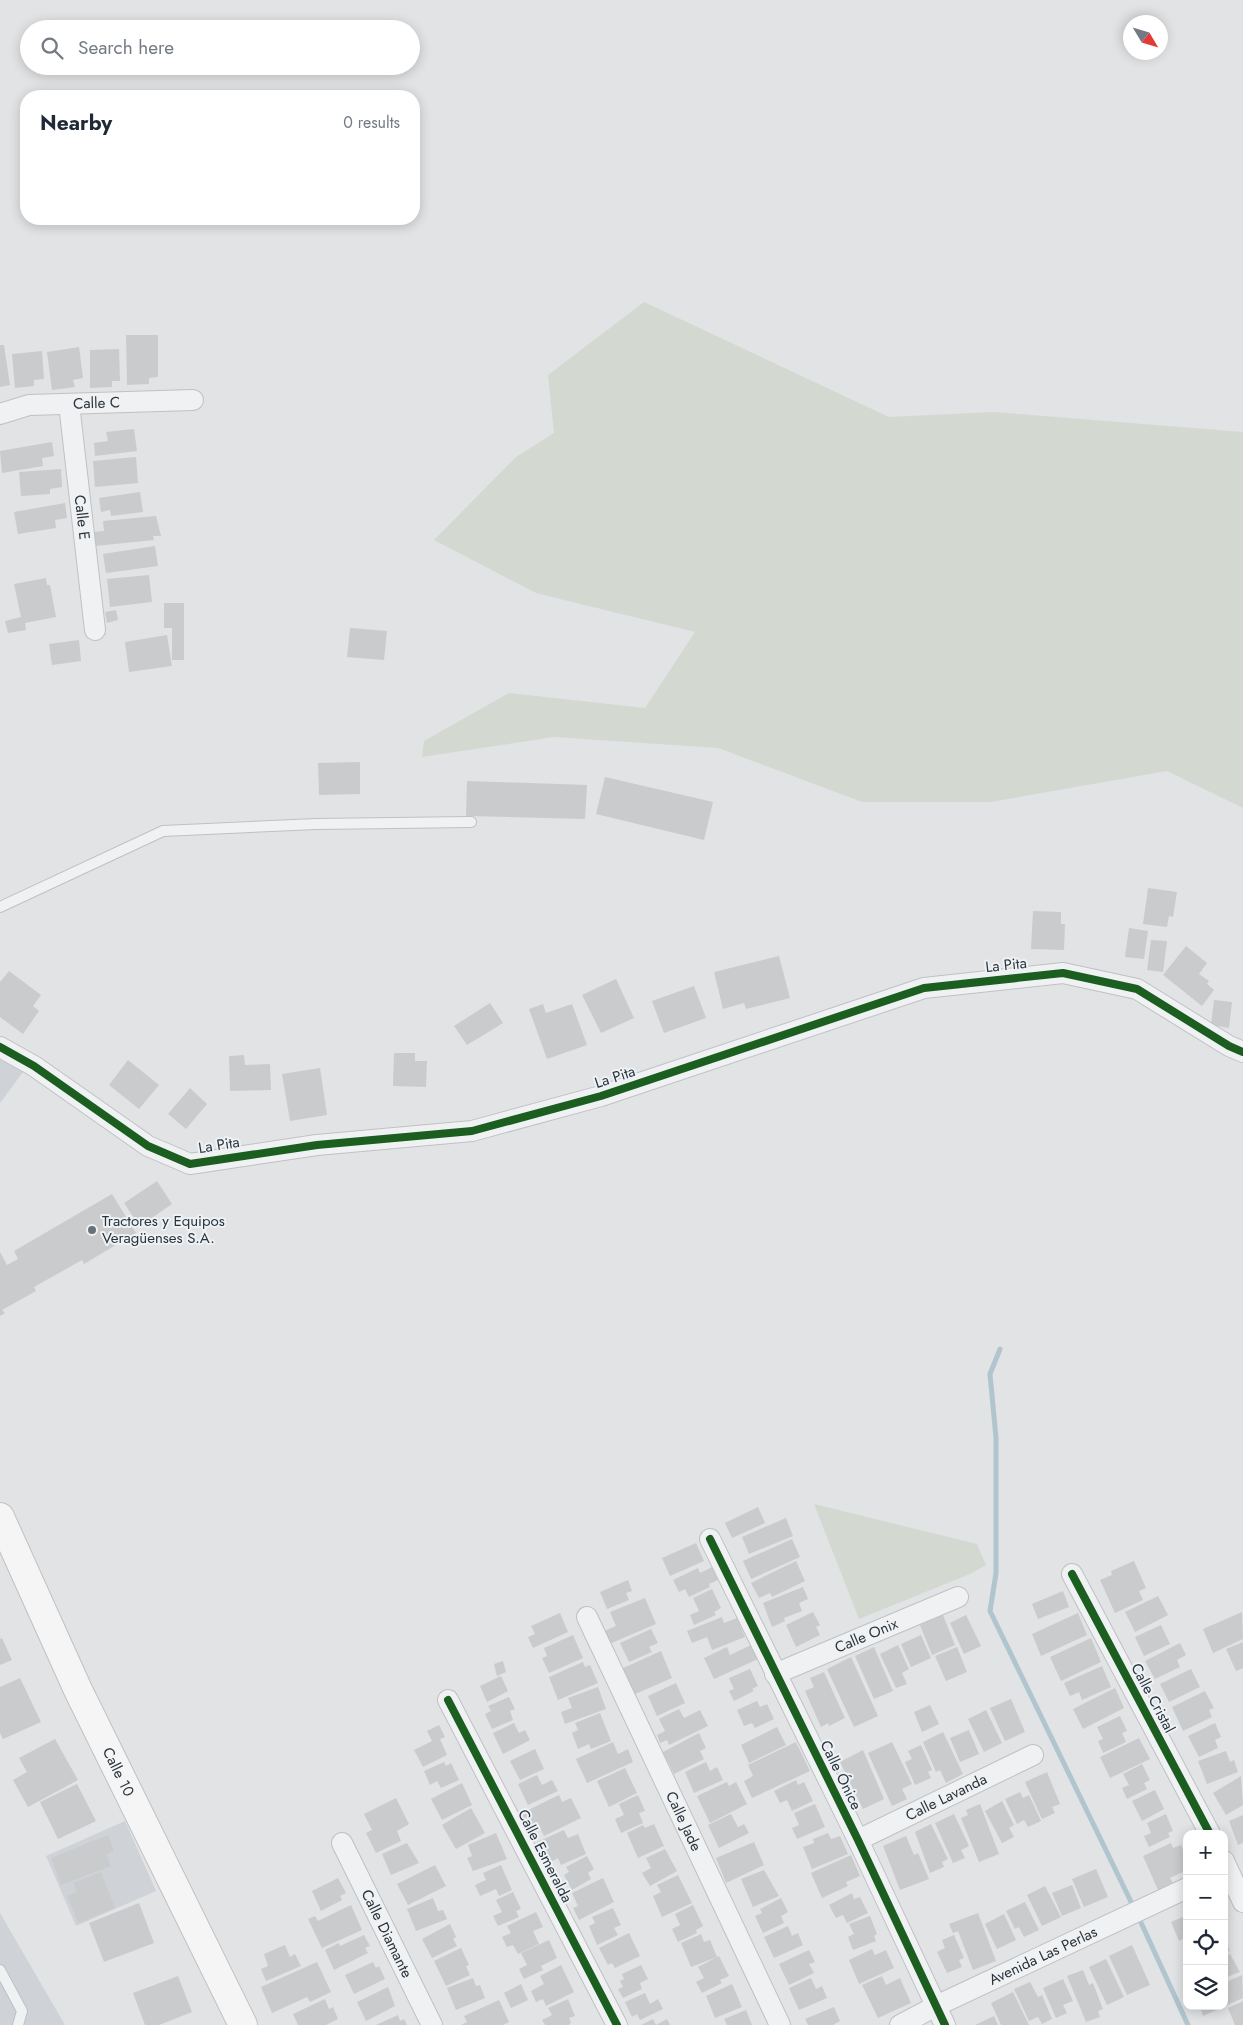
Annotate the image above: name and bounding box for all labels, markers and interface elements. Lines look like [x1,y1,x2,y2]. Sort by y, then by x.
north arrow [1123,15,1168,60]
search box [20,20,420,75]
icon: search [38,34,66,62]
text: Search here [78,34,174,61]
text: Nearby [40,108,112,138]
text: 0 results [343,111,400,134]
street label: Calle C [73,391,120,415]
street label: Calle E [69,494,96,541]
street label: La Pita [984,952,1028,978]
street label: La Pita [592,1060,638,1094]
street label: La Pita [197,1131,241,1159]
place label: Tractores y Equipos Veragüenses S.A. [102,1210,225,1249]
marker: Tractores y Equipos Veragüenses S.A. [86,1224,98,1236]
street label: Calle Onix [831,1612,902,1659]
street label: Calle Cristal [1125,1659,1181,1737]
street label: Calle Ónice [815,1736,867,1814]
street label: Calle 10 [97,1743,140,1800]
street label: Calle Lavanda [902,1768,991,1826]
street label: Calle Jade [660,1788,707,1855]
street label: Calle Esmeralda [512,1806,578,1906]
map controls [1183,1830,1228,2010]
button: + [1183,1830,1228,1875]
button: − [1183,1875,1228,1920]
street label: Calle Diamante [356,1886,418,1982]
button: locate [1183,1920,1228,1965]
street label: Avenida Las Perlas [985,1921,1101,1991]
button: layers [1183,1965,1228,2010]

